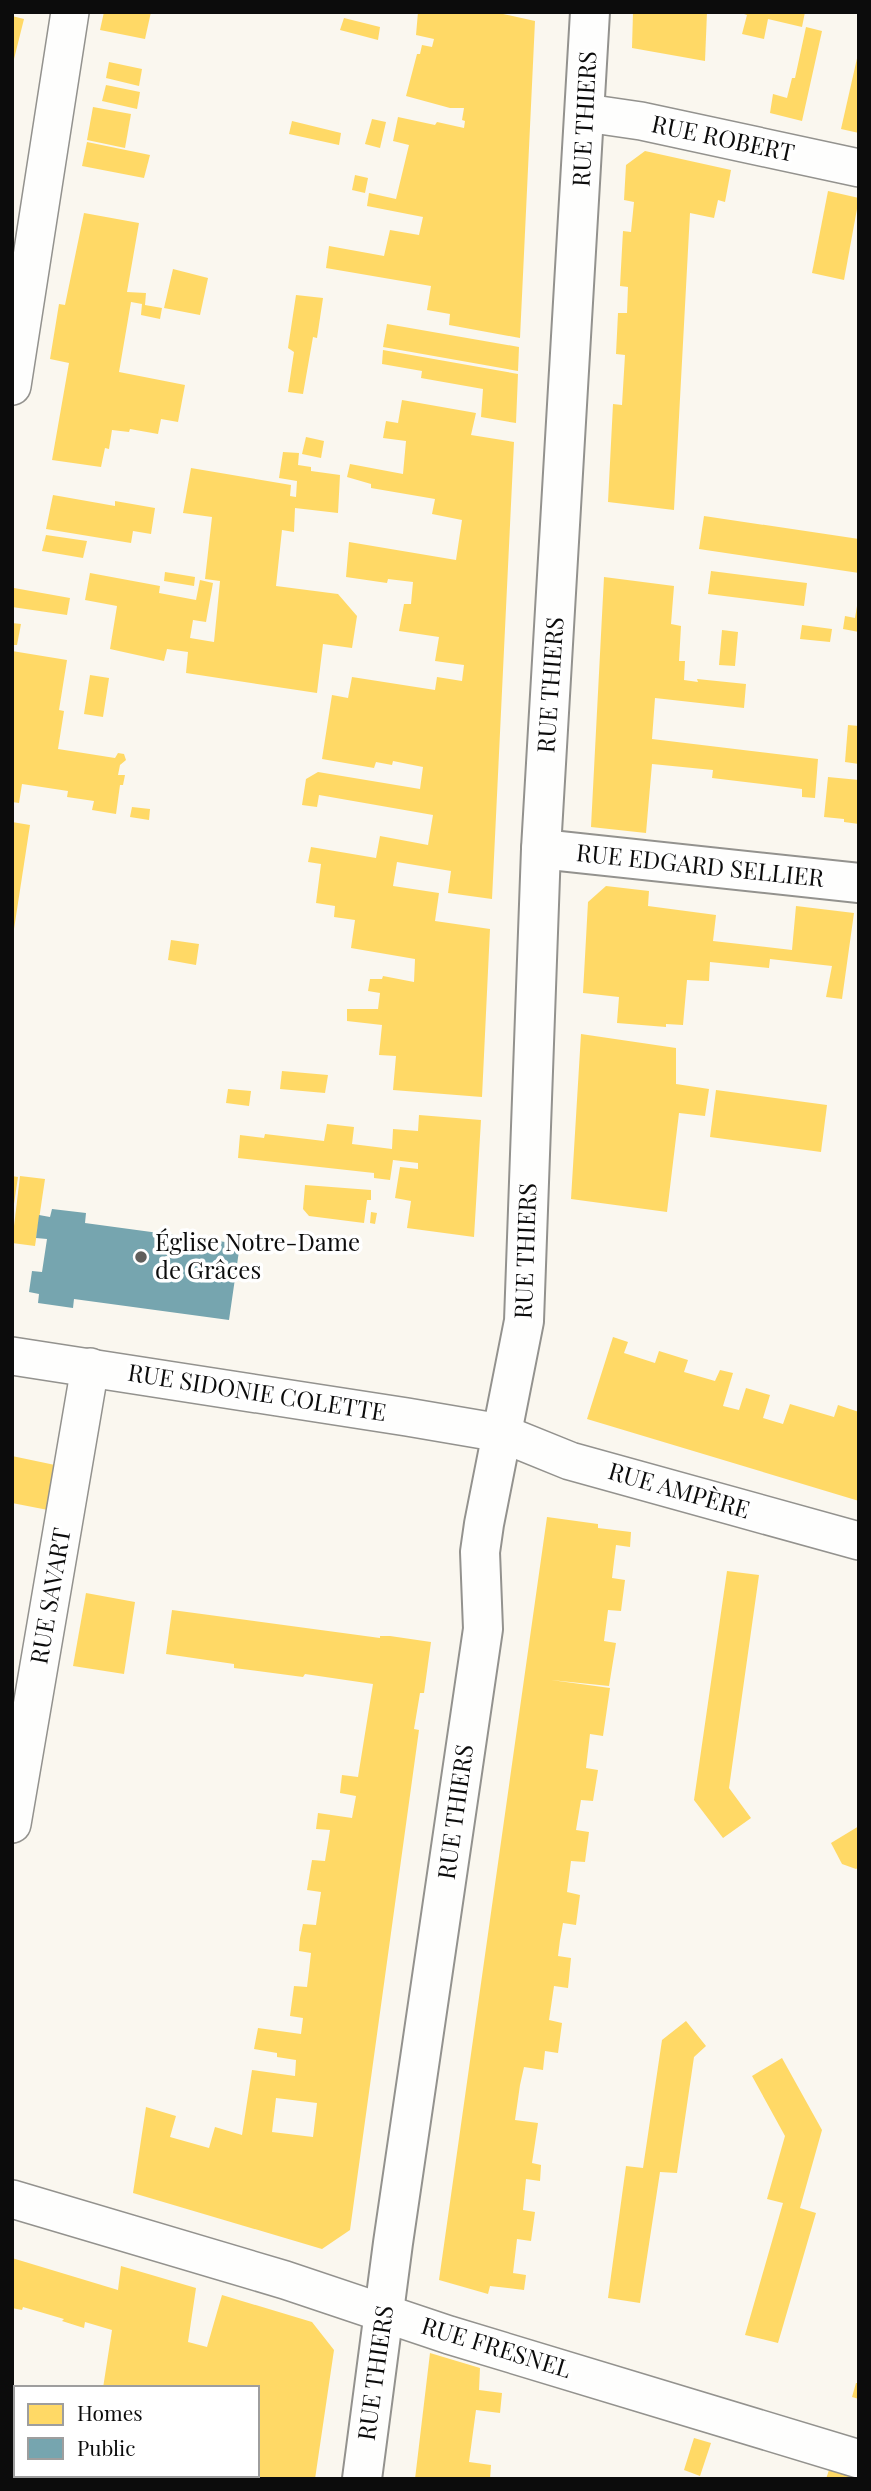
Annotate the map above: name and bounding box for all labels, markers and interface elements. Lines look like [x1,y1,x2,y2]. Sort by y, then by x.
street label: RUE THIERS [563,50,603,188]
street label: RUE ROBERT [649,106,798,168]
street label: RUE THIERS [528,616,570,754]
street label: RUE EDGARD SELLIER [575,835,826,893]
street label: RUE THIERS [506,1182,542,1320]
place label: Église Notre-Dame de Grâces [155,1225,360,1285]
marker: Église Notre-Dame de Grâces [133,1249,149,1265]
street label: RUE SIDONIE COLETTE [126,1355,389,1427]
street label: RUE AMPÈRE [605,1454,754,1525]
street label: RUE SAVART [21,1525,77,1666]
street label: RUE THIERS [429,1742,479,1881]
street label: RUE THIERS [349,2303,399,2442]
street label: RUE FRESNEL [418,2308,575,2384]
legend [14,2386,259,2477]
text: Homes [77,2398,143,2426]
text: Public [77,2433,135,2461]

